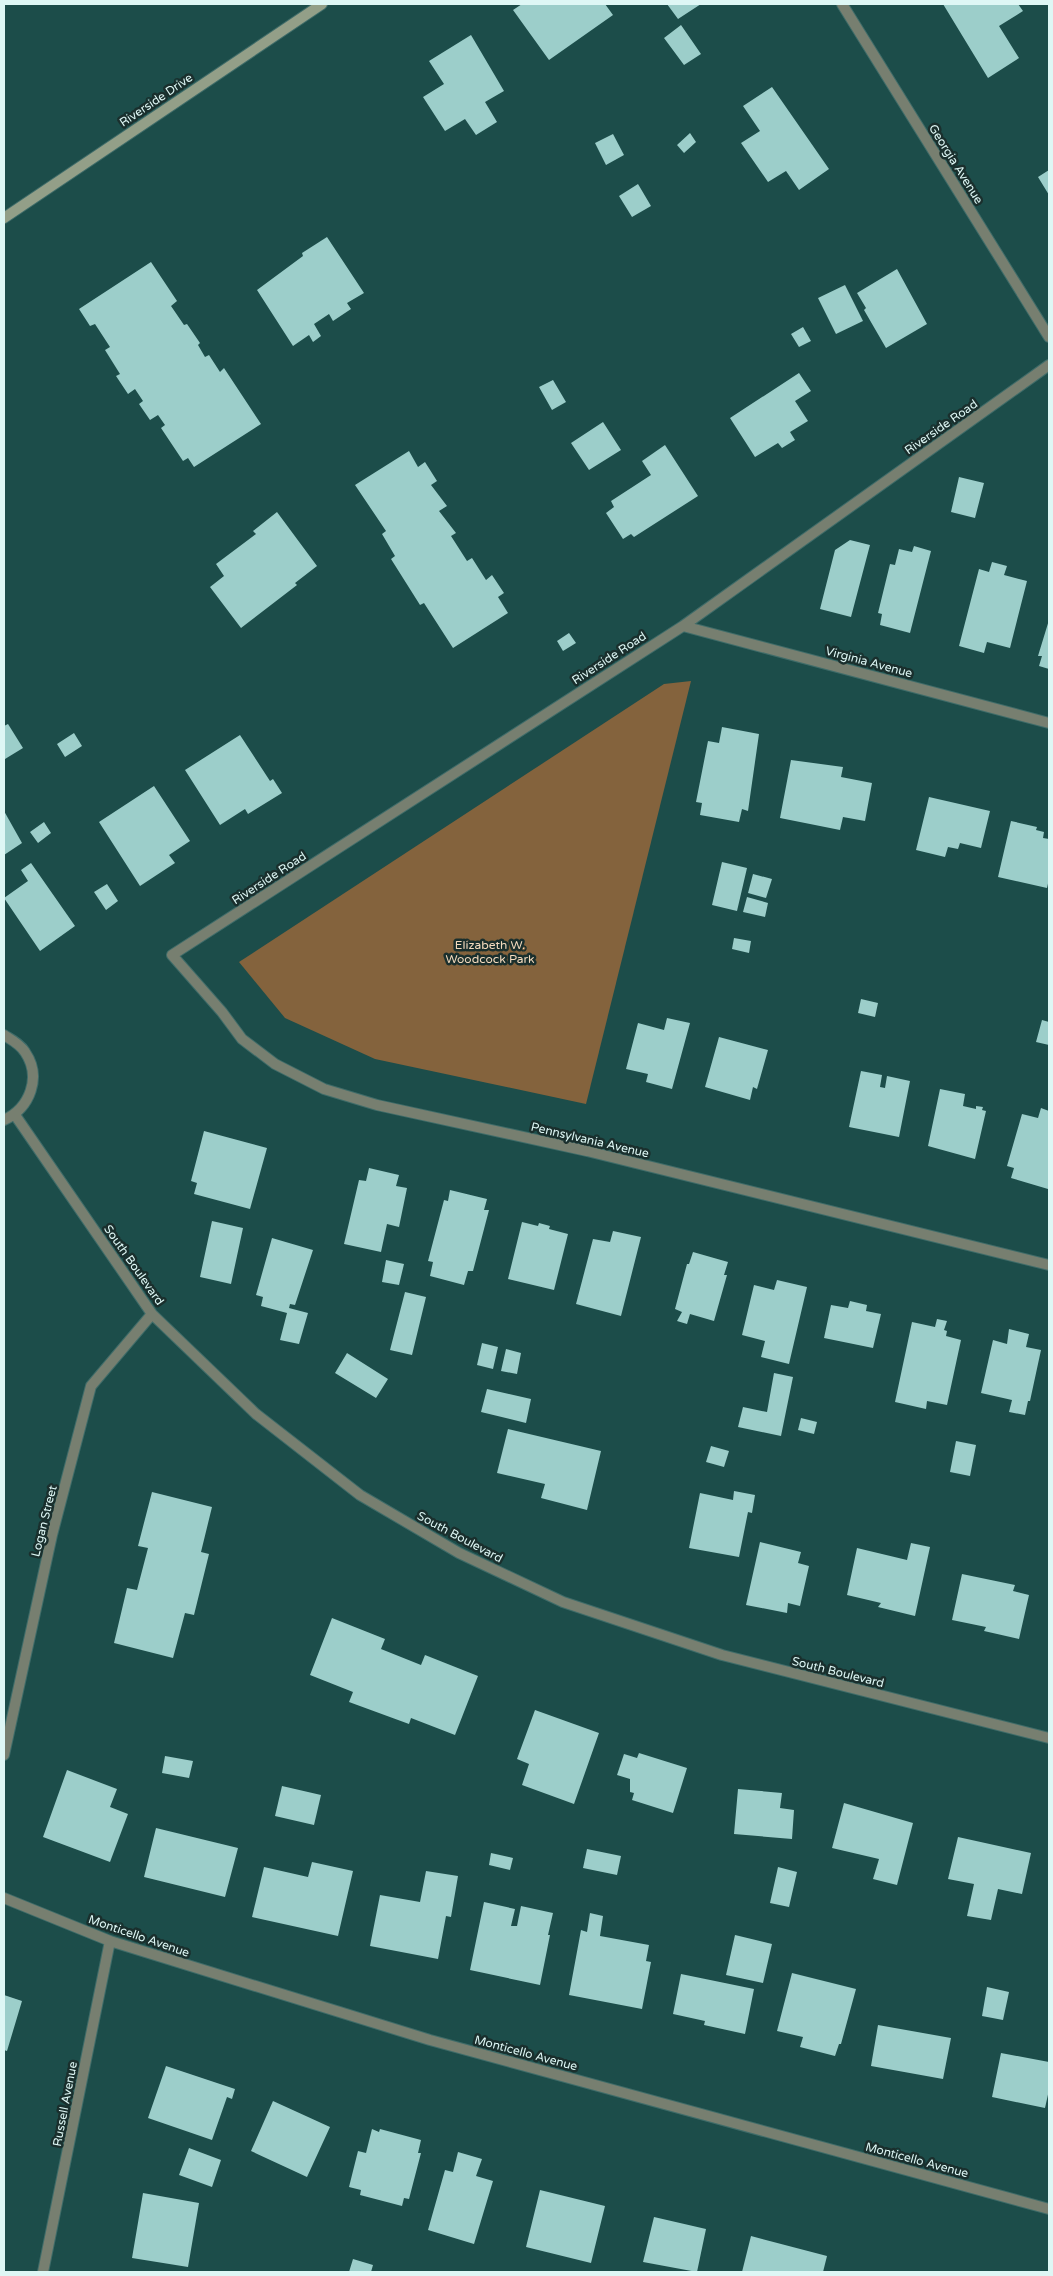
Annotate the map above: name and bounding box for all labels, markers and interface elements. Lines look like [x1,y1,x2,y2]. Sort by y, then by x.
street label: Riverside Drive [117,70,195,130]
street label: Georgia Avenue [926,122,986,206]
street label: Riverside Road [902,397,980,457]
street label: Riverside Road [569,629,649,687]
street label: Virginia Avenue [824,644,914,680]
street label: Riverside Road [229,849,309,907]
park label: Elizabeth W. Woodcock Park [445,938,535,966]
street label: Pennsylvania Avenue [530,1120,651,1160]
street label: South Boulevard [101,1222,167,1308]
street label: Logan Street [28,1483,60,1558]
street label: South Boulevard [415,1509,505,1565]
street label: South Boulevard [790,1654,886,1690]
street label: Monticello Avenue [87,1912,192,1960]
street label: Monticello Avenue [473,2033,579,2074]
street label: Russell Avenue [50,2060,80,2148]
street label: Monticello Avenue [864,2140,970,2181]

